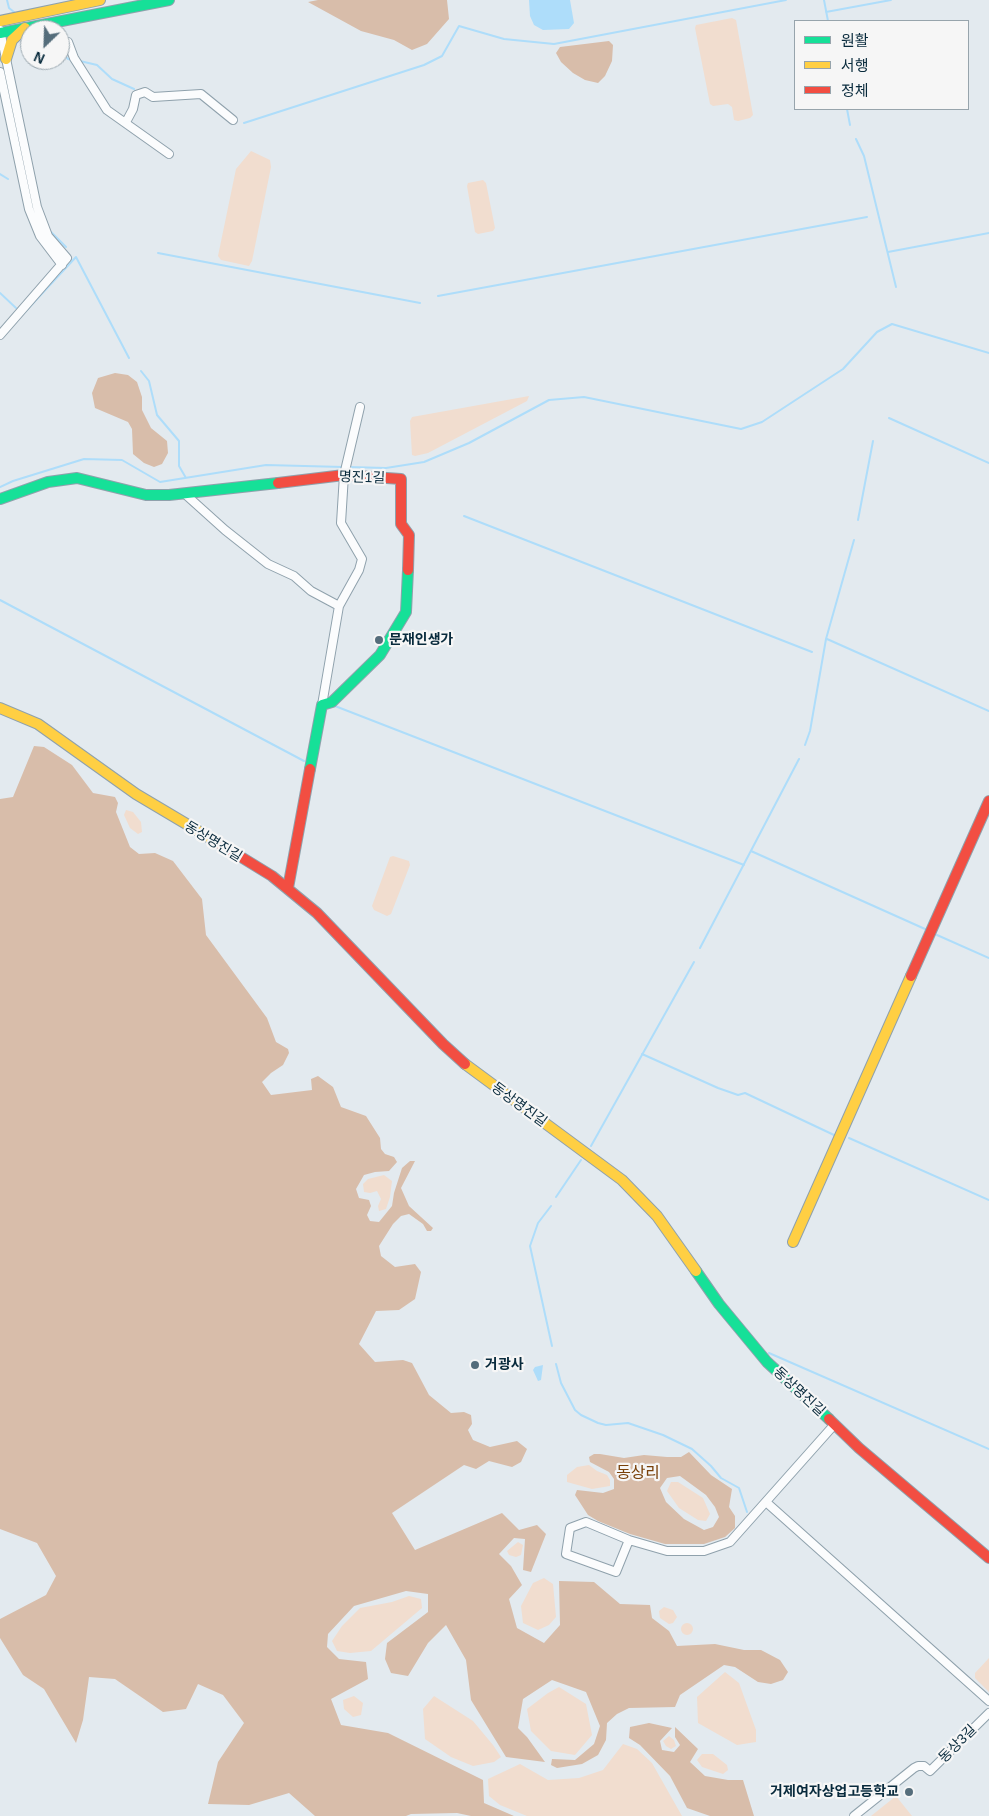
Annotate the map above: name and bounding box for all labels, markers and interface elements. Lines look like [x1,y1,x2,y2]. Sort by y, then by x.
north arrow [20,20,70,70]
legend [794,20,969,110]
text: 원활 [841,32,869,49]
text: N [31,48,47,67]
text: 서행 [841,57,869,74]
text: 정체 [841,82,869,99]
street label: 명진1길 [339,469,385,487]
place label: 문재인생가 [389,632,453,648]
marker: 문재인생가 [373,634,385,646]
street label: 동상명진길 [181,818,245,866]
street label: 동상명진길 [488,1079,550,1131]
place label: 거광사 [485,1357,524,1373]
marker: 거광사 [469,1359,481,1371]
street label: 동상명진길 [770,1364,828,1420]
district label: 동상리 [616,1464,660,1484]
street label: 동상3길 [936,1722,980,1766]
place label: 거제여자상업고등학교 [770,1784,899,1800]
marker: 거제여자상업고등학교 [903,1786,915,1798]

